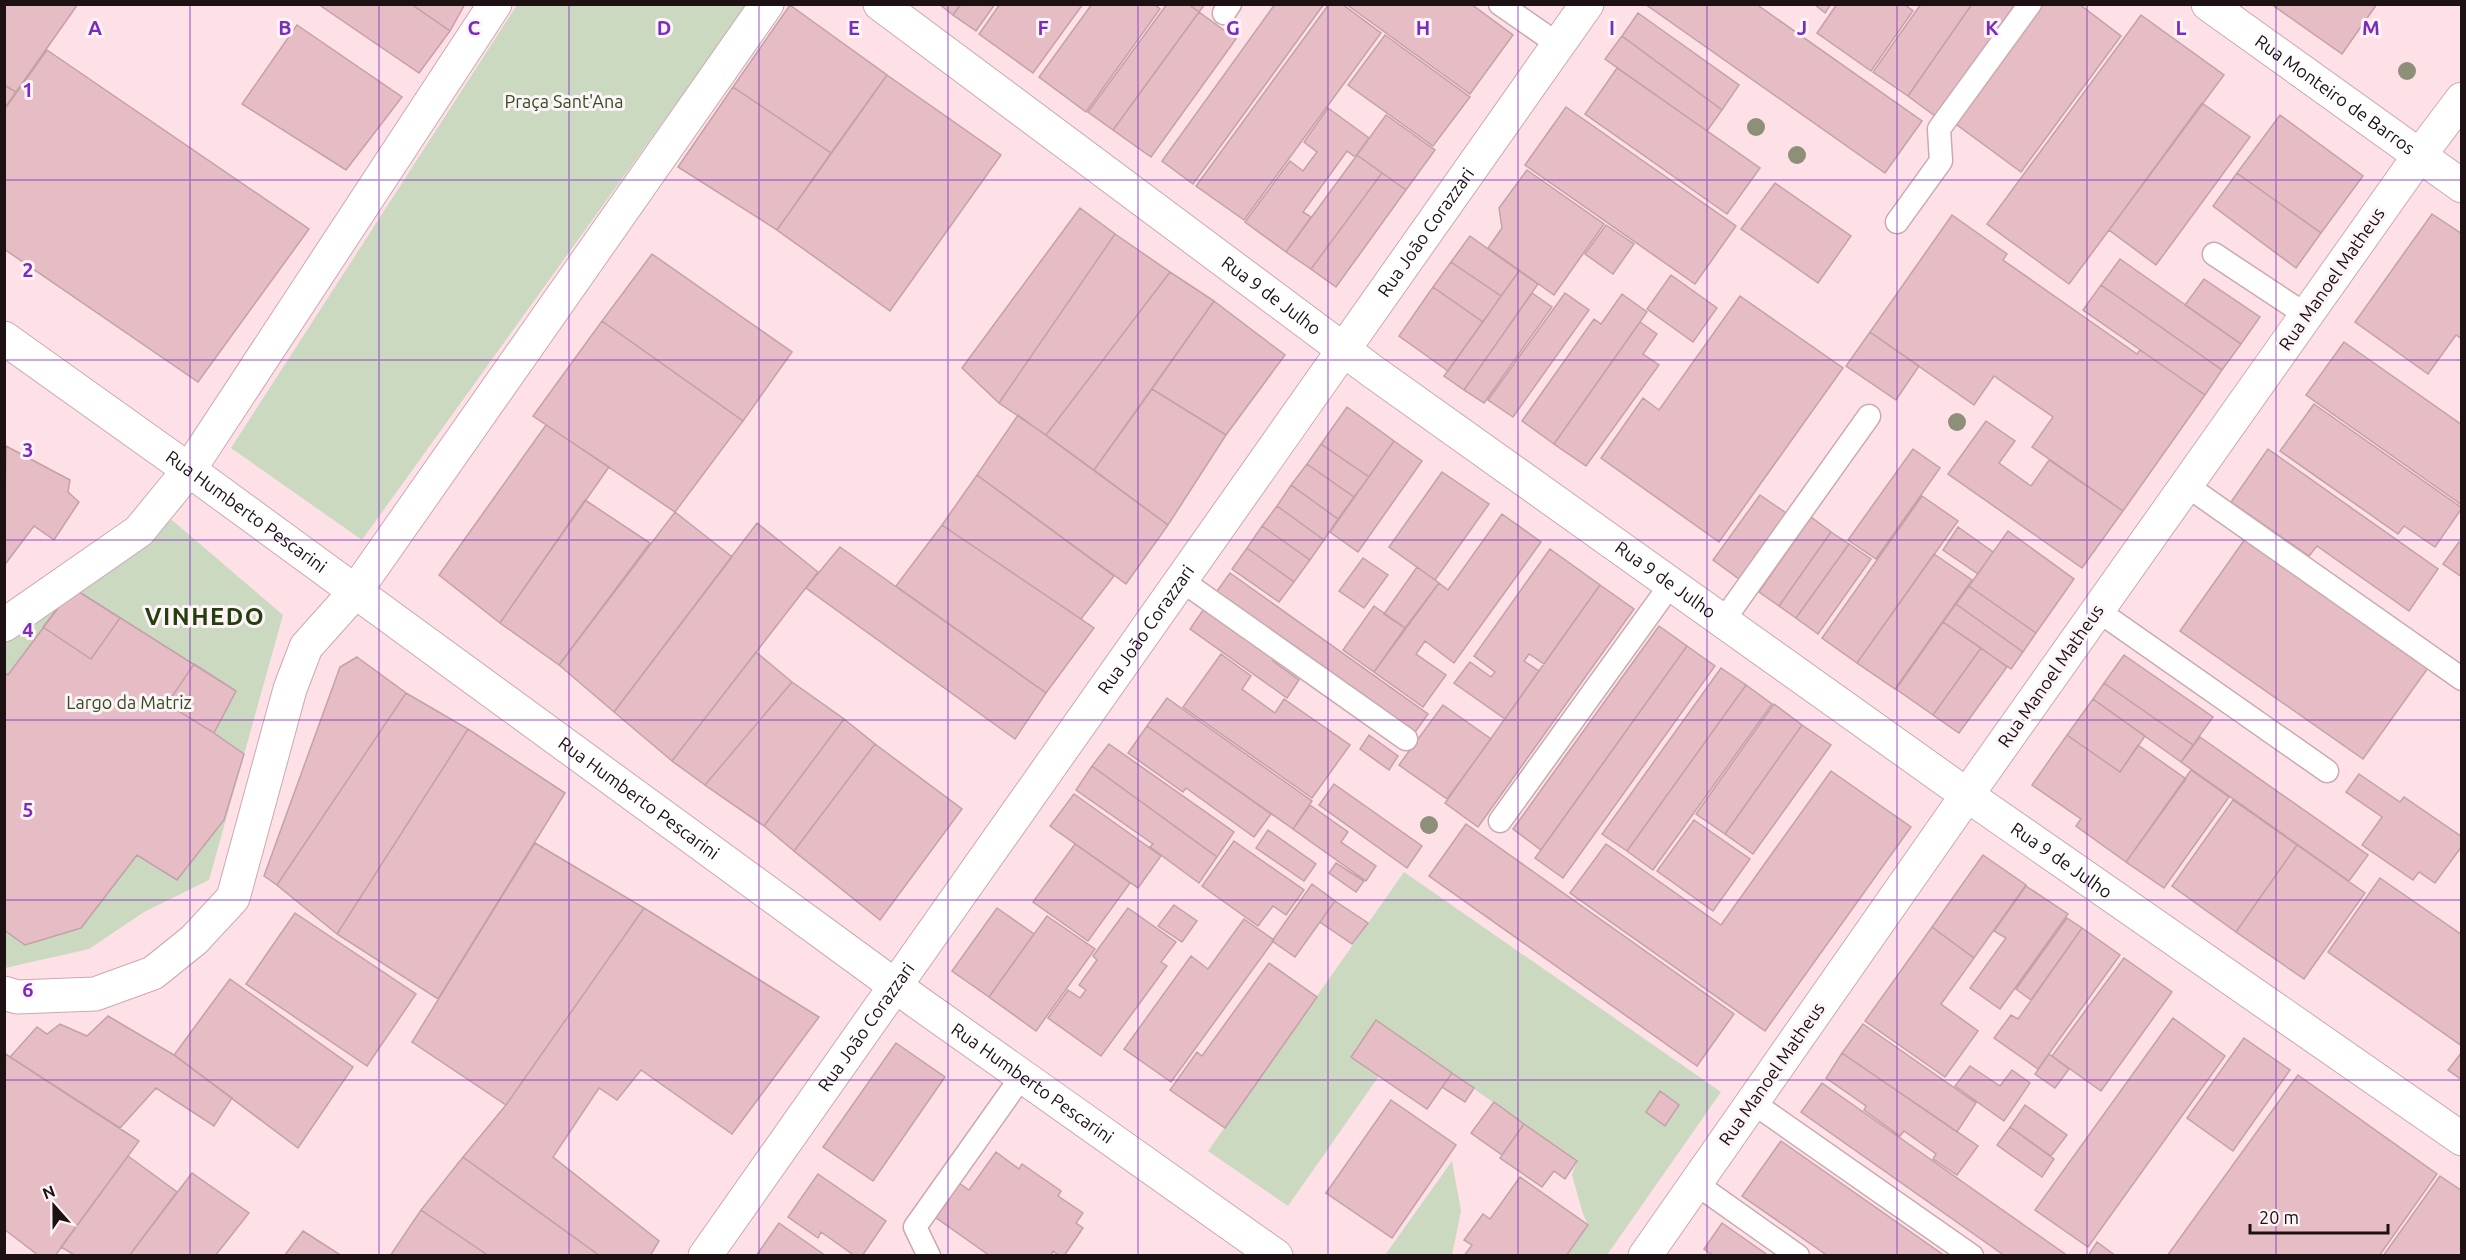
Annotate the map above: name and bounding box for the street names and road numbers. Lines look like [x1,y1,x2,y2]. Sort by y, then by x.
street label: Rua Monteiro de Barros [2252,30,2419,158]
street label: Rua João Corazzari [1373,164,1477,300]
street label: Rua Manoel Matheus [2274,203,2388,354]
street label: Rua 9 de Julho [1218,252,1325,338]
street label: Rua Humberto Pescarini [162,446,331,576]
street label: Rua 9 de Julho [1612,537,1720,622]
street label: Rua João Corazzari [1093,561,1198,697]
street label: Rua Manoel Matheus [1993,600,2107,751]
street label: Rua Humberto Pescarini [555,732,723,863]
street label: Rua 9 de Julho [2008,818,2116,902]
street label: Rua João Corazzari [813,958,918,1095]
street label: Rua Manoel Matheus [1714,998,1828,1149]
street label: Rua Humberto Pescarini [948,1018,1118,1147]

